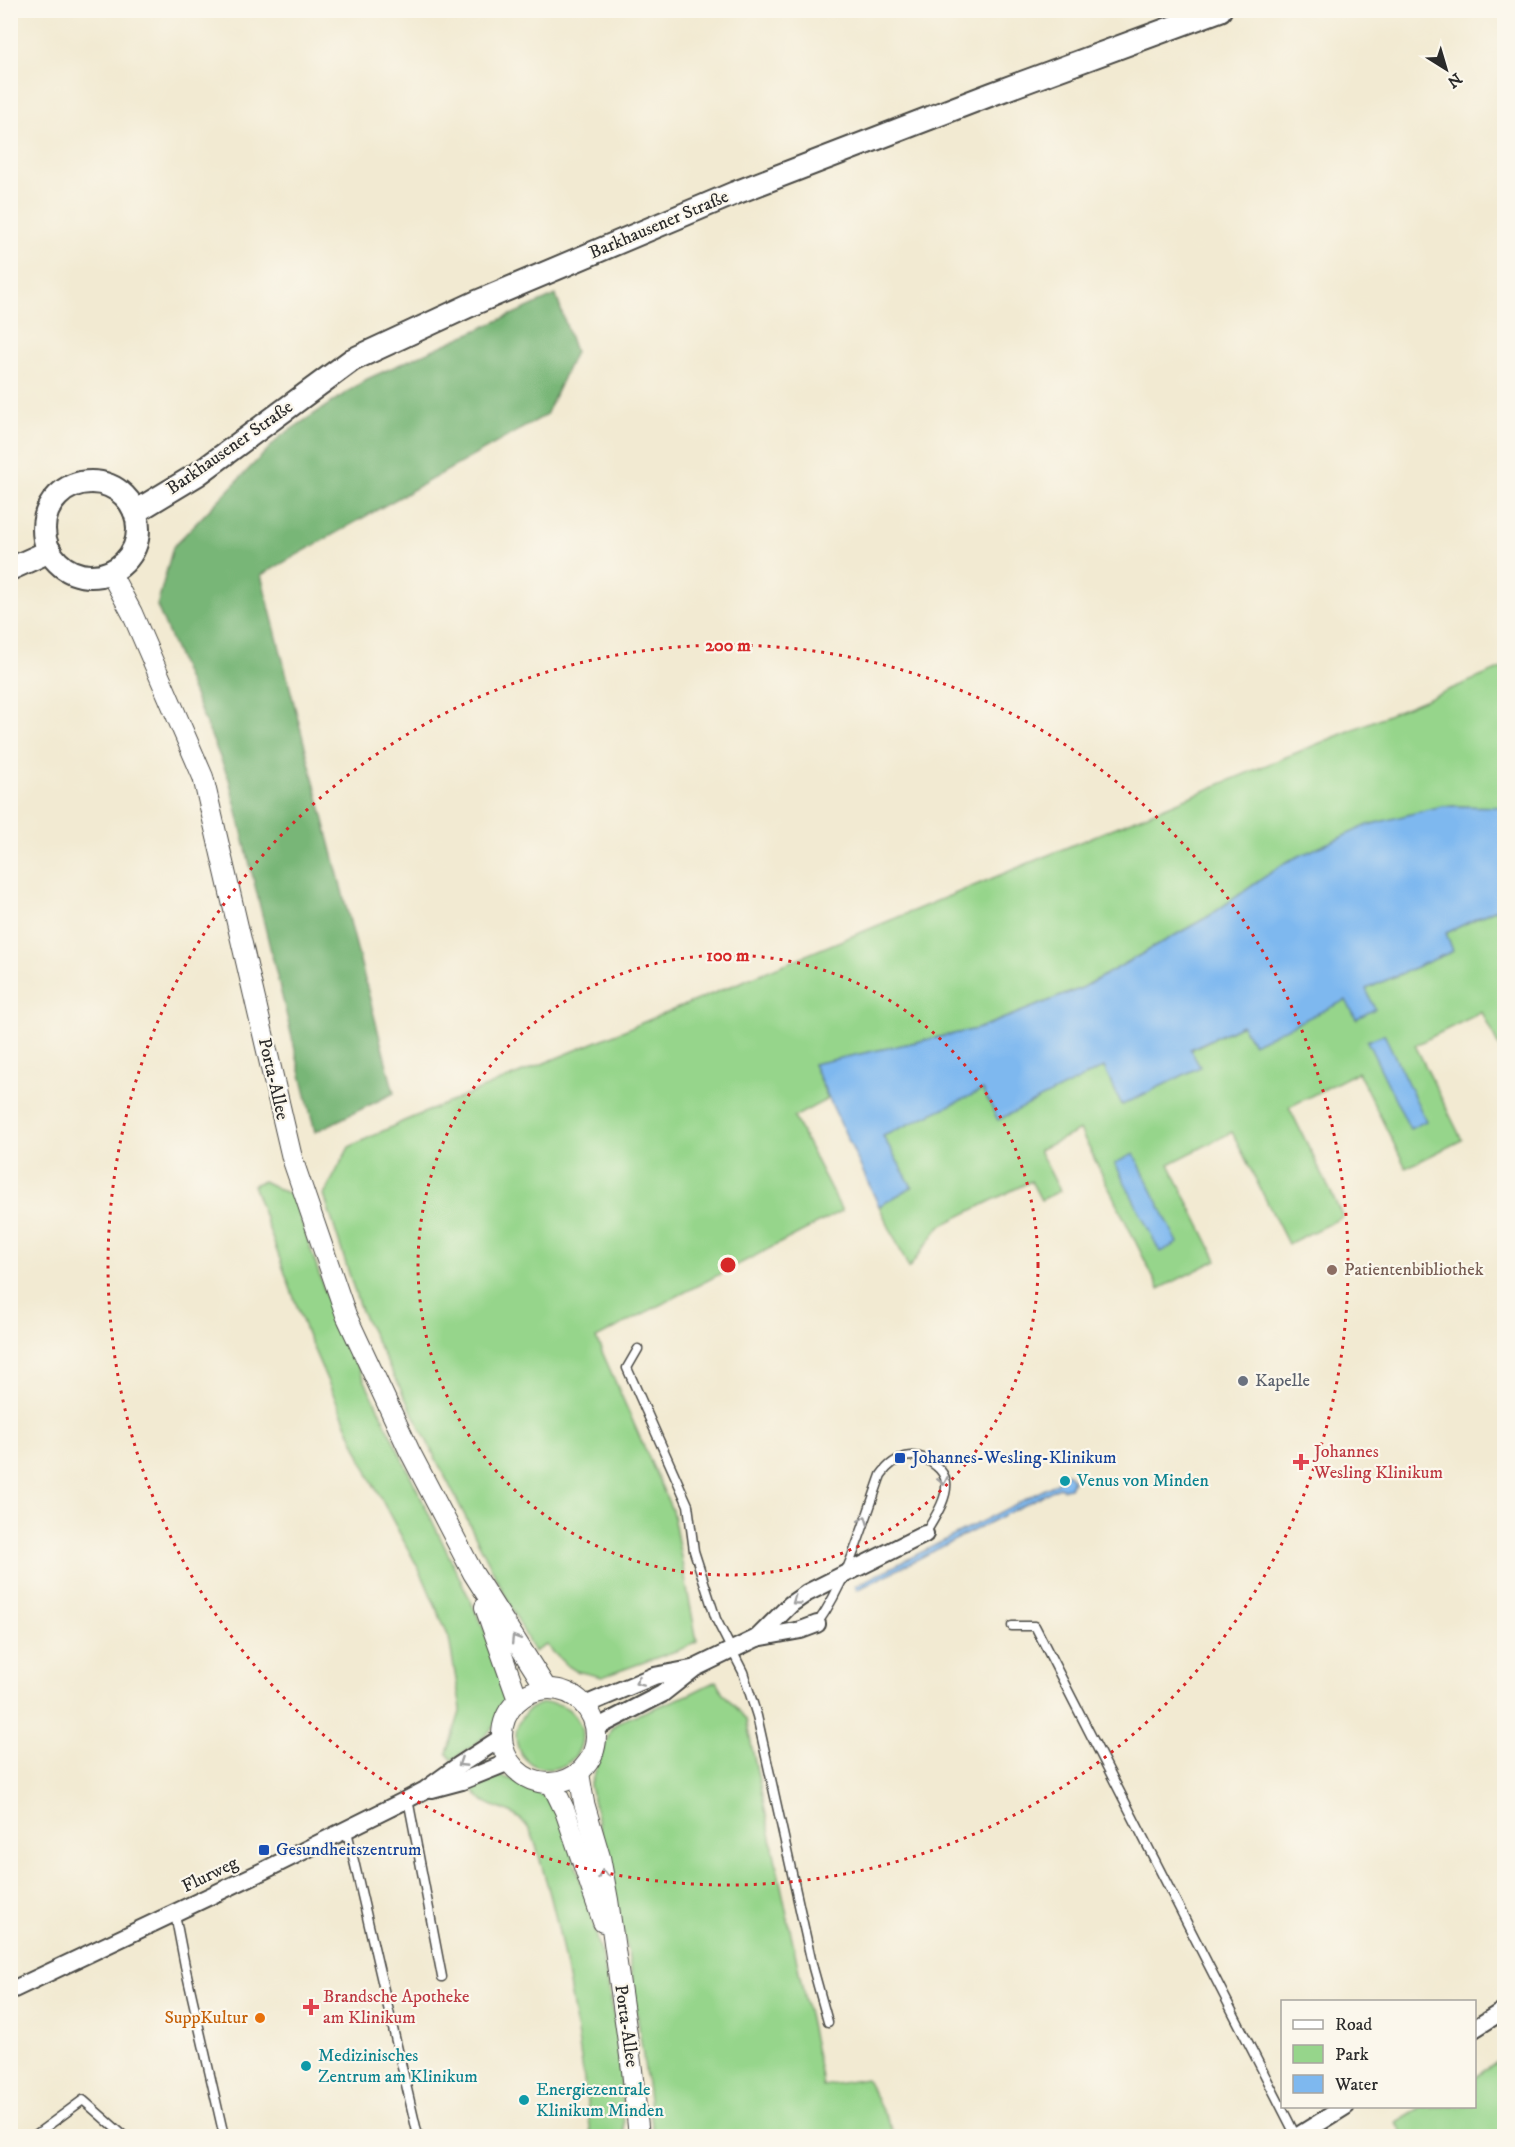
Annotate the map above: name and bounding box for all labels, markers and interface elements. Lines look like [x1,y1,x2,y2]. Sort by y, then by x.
north arrow [1416,39,1476,99]
text: N [1443,68,1466,92]
street label: Barkhausener Straße [586,186,732,264]
street label: Barkhausener Straße [163,396,297,500]
text: 200 m [705,635,751,657]
text: 100 m [706,945,750,967]
street label: Porta-Allee [253,1036,293,1122]
centre of rings [718,1255,738,1275]
place label: Patientenbibliothek [1344,1259,1484,1281]
marker: Patientenbibliothek [1325,1263,1339,1277]
place label: Kapelle [1255,1370,1310,1392]
marker: Kapelle [1236,1374,1250,1388]
place label: Johannes Wesling Klinikum [1312,1441,1443,1484]
place label: Johannes-Wesling-Klinikum [910,1447,1117,1469]
marker: Johannes-Wesling-Klinikum [893,1451,907,1465]
marker: Johannes Wesling Klinikum [1292,1453,1310,1471]
place label: Venus von Minden [1076,1470,1210,1492]
marker: Venus von Minden [1058,1474,1072,1488]
one-way arrow [936,1476,949,1486]
one-way arrow [857,1516,870,1526]
one-way arrow [792,1594,803,1605]
one-way arrow [510,1635,522,1645]
one-way arrow [634,1675,645,1687]
one-way arrow [458,1756,469,1767]
place label: Gesundheitszentrum [276,1839,422,1861]
marker: Gesundheitszentrum [257,1843,271,1857]
street label: Flurweg [178,1852,242,1898]
one-way arrow [597,1869,610,1879]
street label: Porta-Allee [609,1983,643,2069]
place label: Brandsche Apotheke am Klinikum [323,1986,470,2029]
marker: Brandsche Apotheke am Klinikum [304,2000,318,2014]
legend [1281,2000,1476,2108]
place label: SuppKultur [164,2007,248,2029]
marker: SuppKultur [253,2011,267,2025]
text: Road [1335,2014,1372,2036]
text: Park [1335,2044,1369,2066]
place label: Medizinisches Zentrum am Klinikum [318,2045,478,2088]
marker: Medizinisches Zentrum am Klinikum [299,2059,313,2073]
text: Water [1334,2074,1378,2096]
place label: Energiezentrale Klinikum Minden [536,2079,665,2122]
marker: Energiezentrale Klinikum Minden [517,2093,531,2107]

